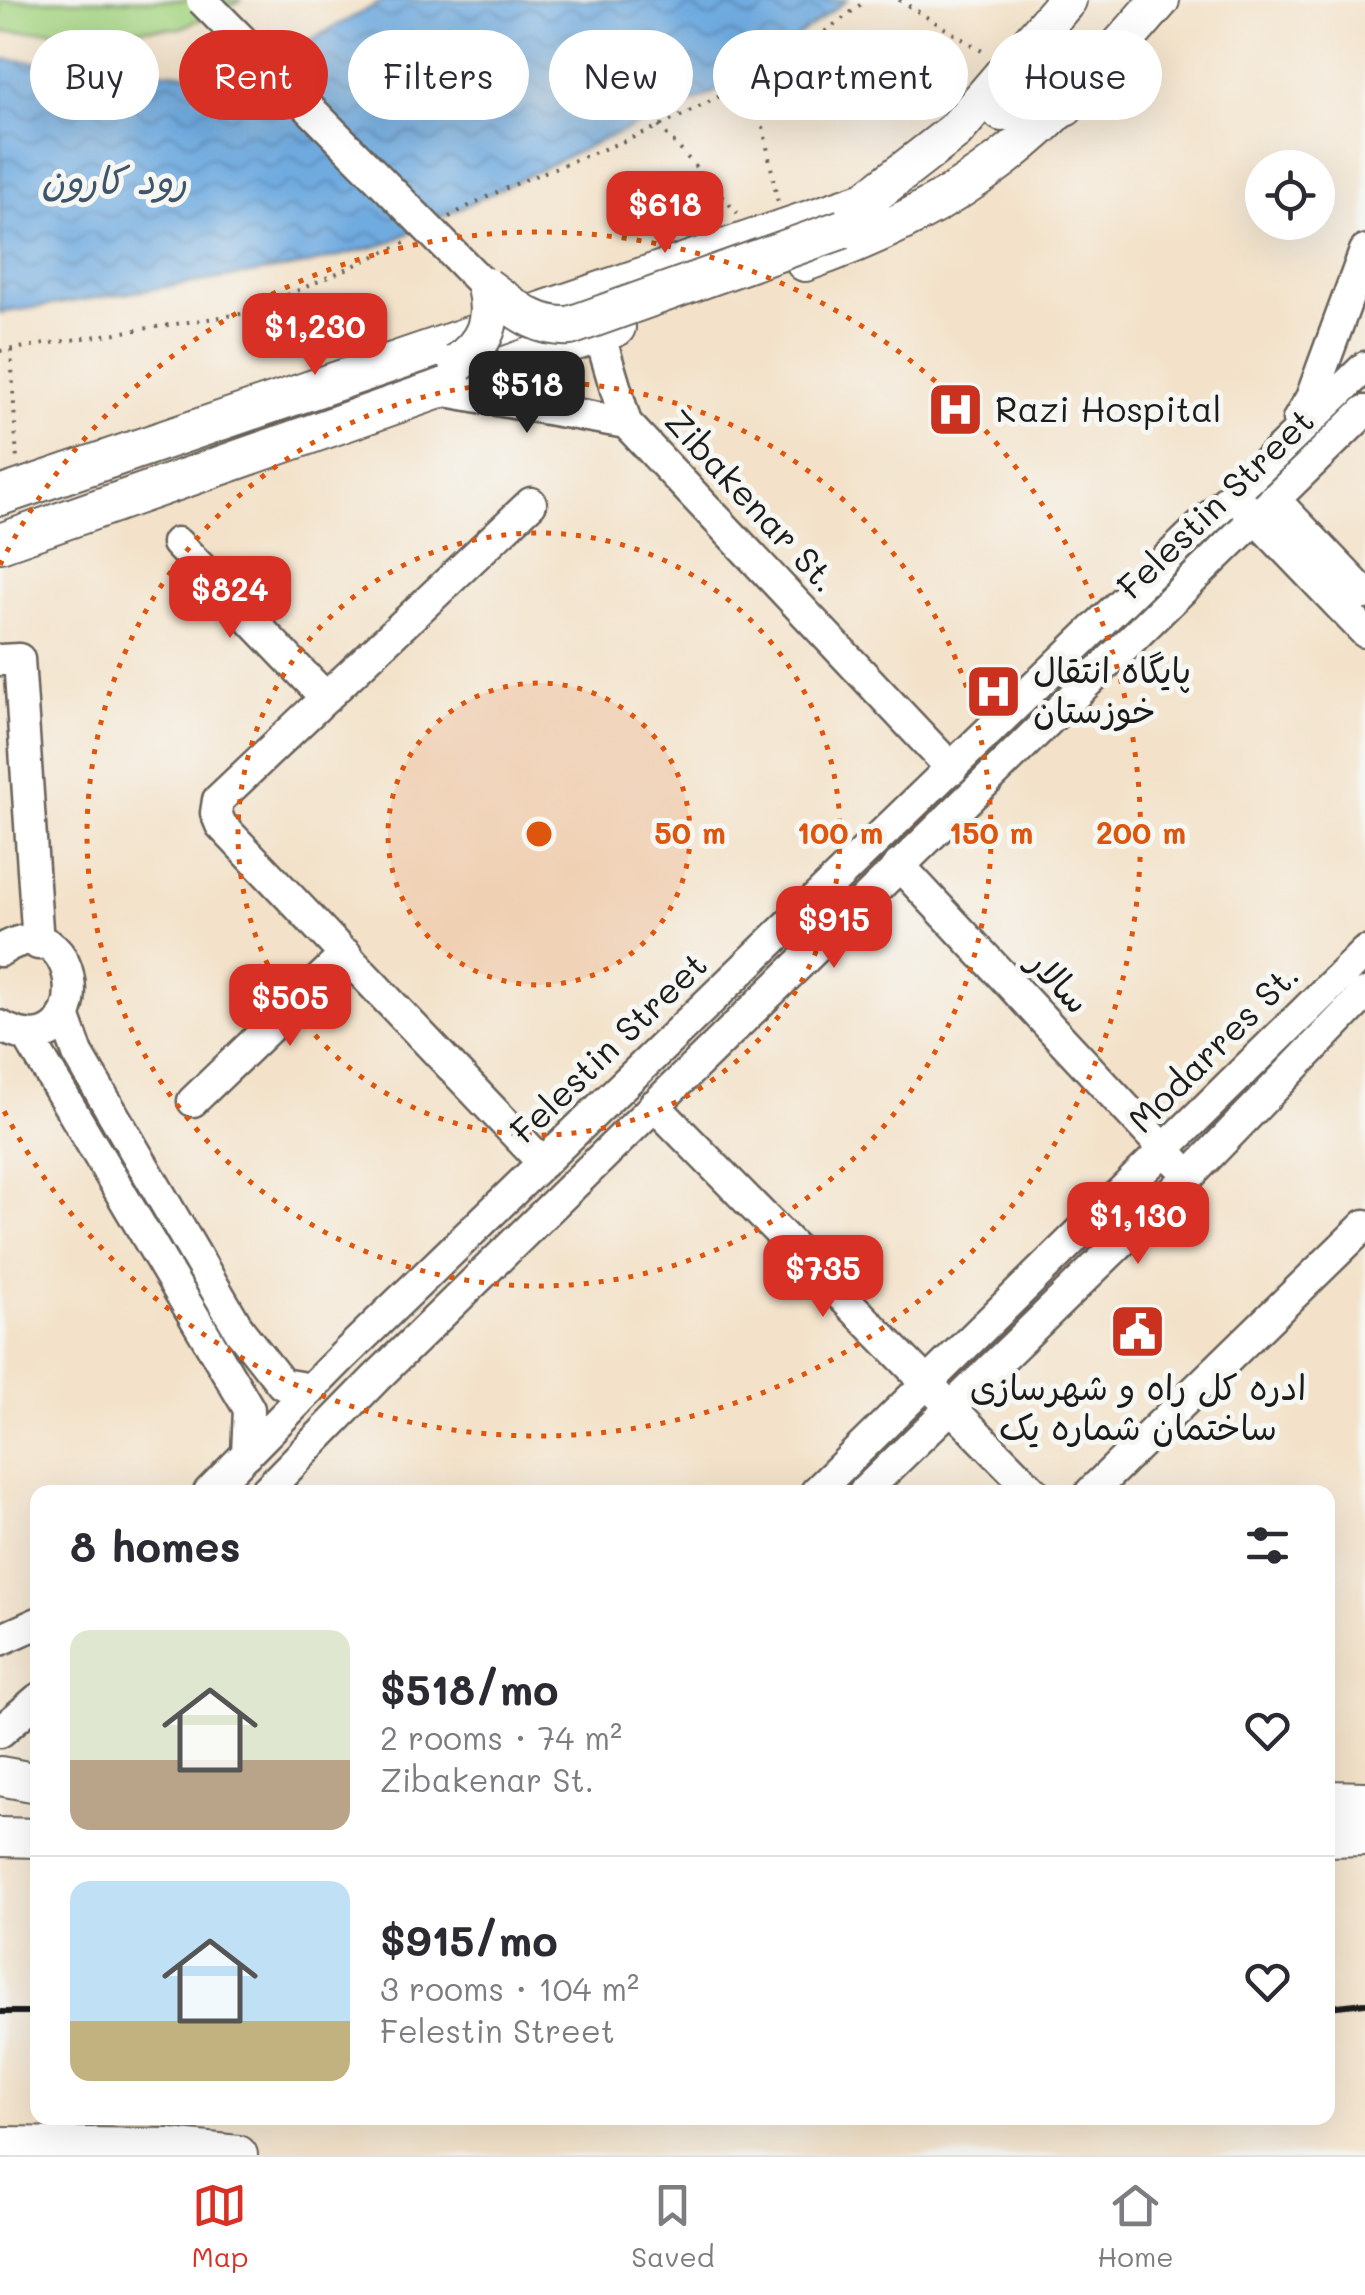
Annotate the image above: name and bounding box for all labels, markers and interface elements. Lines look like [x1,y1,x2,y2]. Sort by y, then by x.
chip: Buy [30,30,159,120]
chip: Rent [179,30,328,120]
chip: Filters [348,30,529,120]
chip: New [549,30,693,120]
chip: Apartment [713,30,968,120]
chip: House [988,30,1162,120]
map controls [1245,150,1335,240]
button: locate [1245,150,1335,240]
water label: رود کارون [41,154,187,204]
pin: $618 [606,171,724,256]
text: $618 [628,182,702,224]
pin: $1,230 [234,293,396,378]
text: $1,230 [264,304,366,346]
pin: $518 [468,351,586,436]
text: $518 [491,362,563,404]
hospital icon: Razi Hospital [926,380,986,440]
place label: Razi Hospital [995,385,1222,431]
street label: Felestin Street [1106,397,1323,608]
street label: Zibakenar St. [656,398,849,601]
pin: $824 [171,556,289,641]
text: $824 [191,567,269,609]
place label: پایگاه انتقال خوزستان [1033,646,1191,732]
hospital icon: پایگاه انتقال خوزستان [964,661,1024,721]
text: 50 m [654,812,726,852]
text: 100 m [797,812,883,852]
text: 150 m [949,812,1033,852]
text: 200 m [1096,812,1186,852]
centre of rings [521,816,557,852]
pin: $915 [775,886,893,971]
text: $915 [798,897,870,939]
street label: سالار [1017,937,1102,1022]
street label: Felestin Street [499,941,716,1152]
street label: Modarres St. [1117,951,1308,1142]
pin: $505 [231,964,349,1049]
text: $505 [251,975,329,1017]
pin: $1,130 [1057,1182,1219,1267]
text: $1,130 [1089,1193,1187,1235]
pin: $735 [764,1235,882,1320]
text: $735 [785,1246,861,1288]
public building icon: ادره کل راه و شهرسازی ساختمان شماره یک [1108,1302,1168,1362]
place label: ادره کل راه و شهرسازی ساختمان شماره یک [970,1363,1306,1449]
text: 8 homes [70,1518,241,1573]
icon: filters [1240,1518,1295,1573]
text: $518/mo [380,1661,559,1716]
icon: home [150,1670,270,1790]
icon: heart [1240,1703,1295,1758]
text: 2 rooms · 74 m² [380,1716,622,1758]
text: Zibakenar St. [380,1758,594,1800]
text: $915/mo [380,1912,558,1967]
icon: home [150,1921,270,2041]
icon: heart [1240,1954,1295,2009]
text: 3 rooms · 104 m² [380,1967,639,2009]
text: Felestin Street [380,2009,615,2051]
tab: Map [191,2178,248,2274]
tab: Saved [631,2178,714,2274]
tab: Home [1097,2178,1174,2274]

